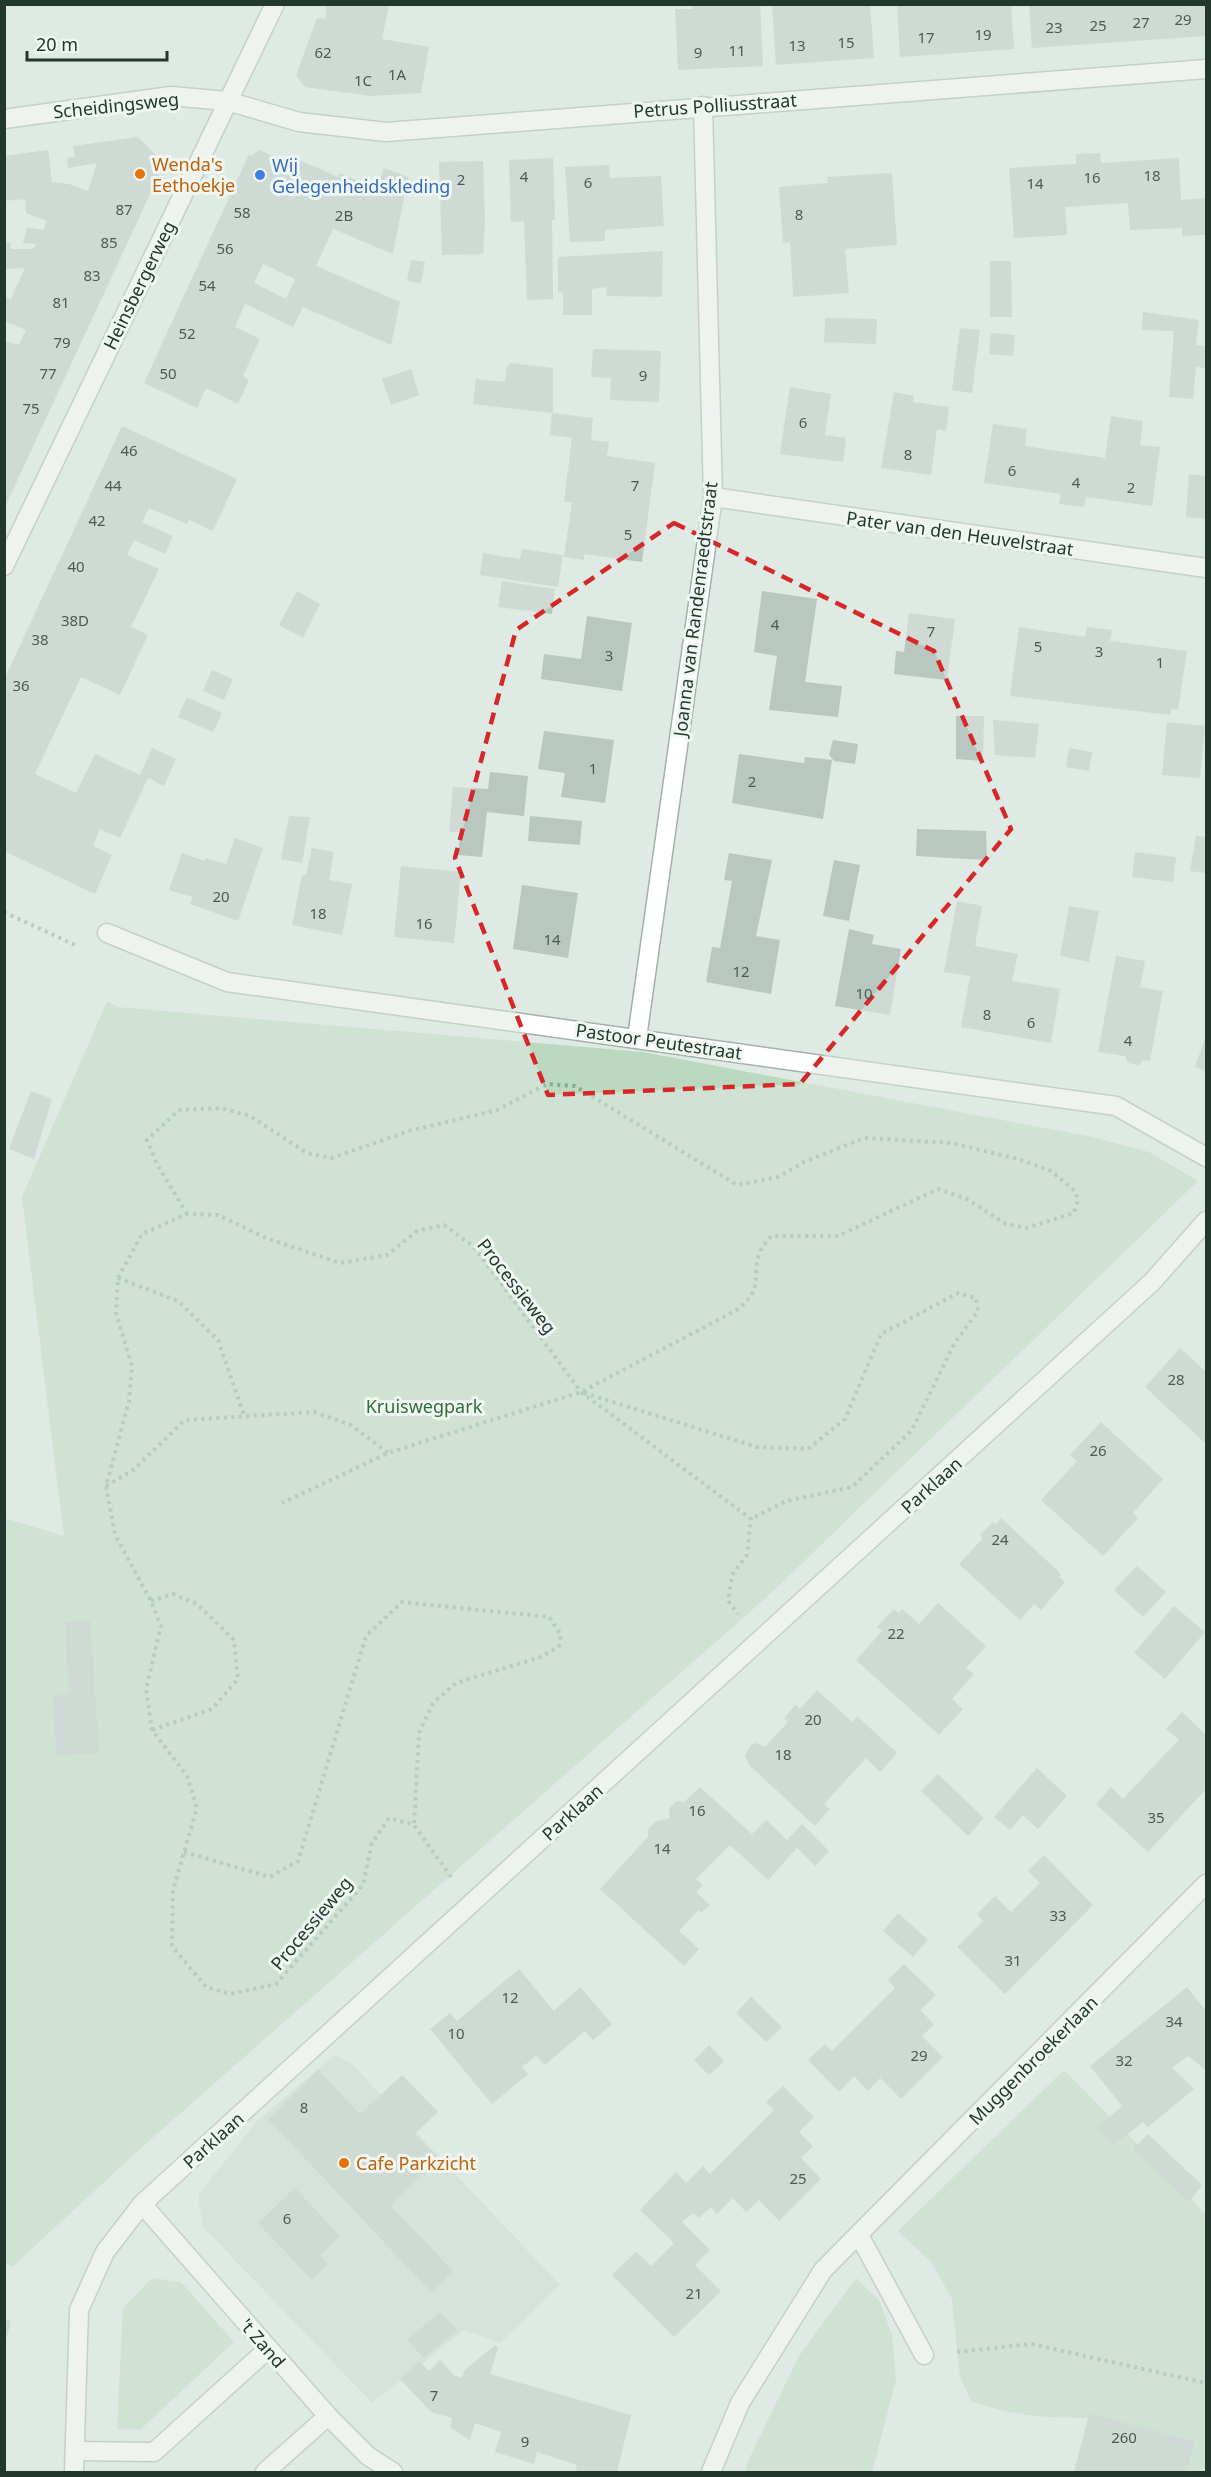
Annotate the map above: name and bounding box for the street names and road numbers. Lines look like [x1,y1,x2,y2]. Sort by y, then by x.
street label: Scheidingsweg [52,86,180,124]
street label: Petrus Polliusstraat [632,87,798,123]
street label: Heinsbergerweg [97,217,181,353]
street label: Joanna van Randenraedtstraat [667,480,723,740]
street label: Pater van den Heuvelstraat [845,505,1076,561]
street label: Pastoor Peutestraat [574,1017,744,1065]
street label: Processieweg [472,1233,562,1339]
street label: Parklaan [895,1451,967,1519]
street label: Parklaan [536,1778,608,1846]
street label: Processieweg [265,1871,357,1975]
street label: Muggenbroekerlaan [963,1990,1103,2130]
street label: Parklaan [177,2106,249,2174]
street label: 't Zand [235,2313,291,2373]

